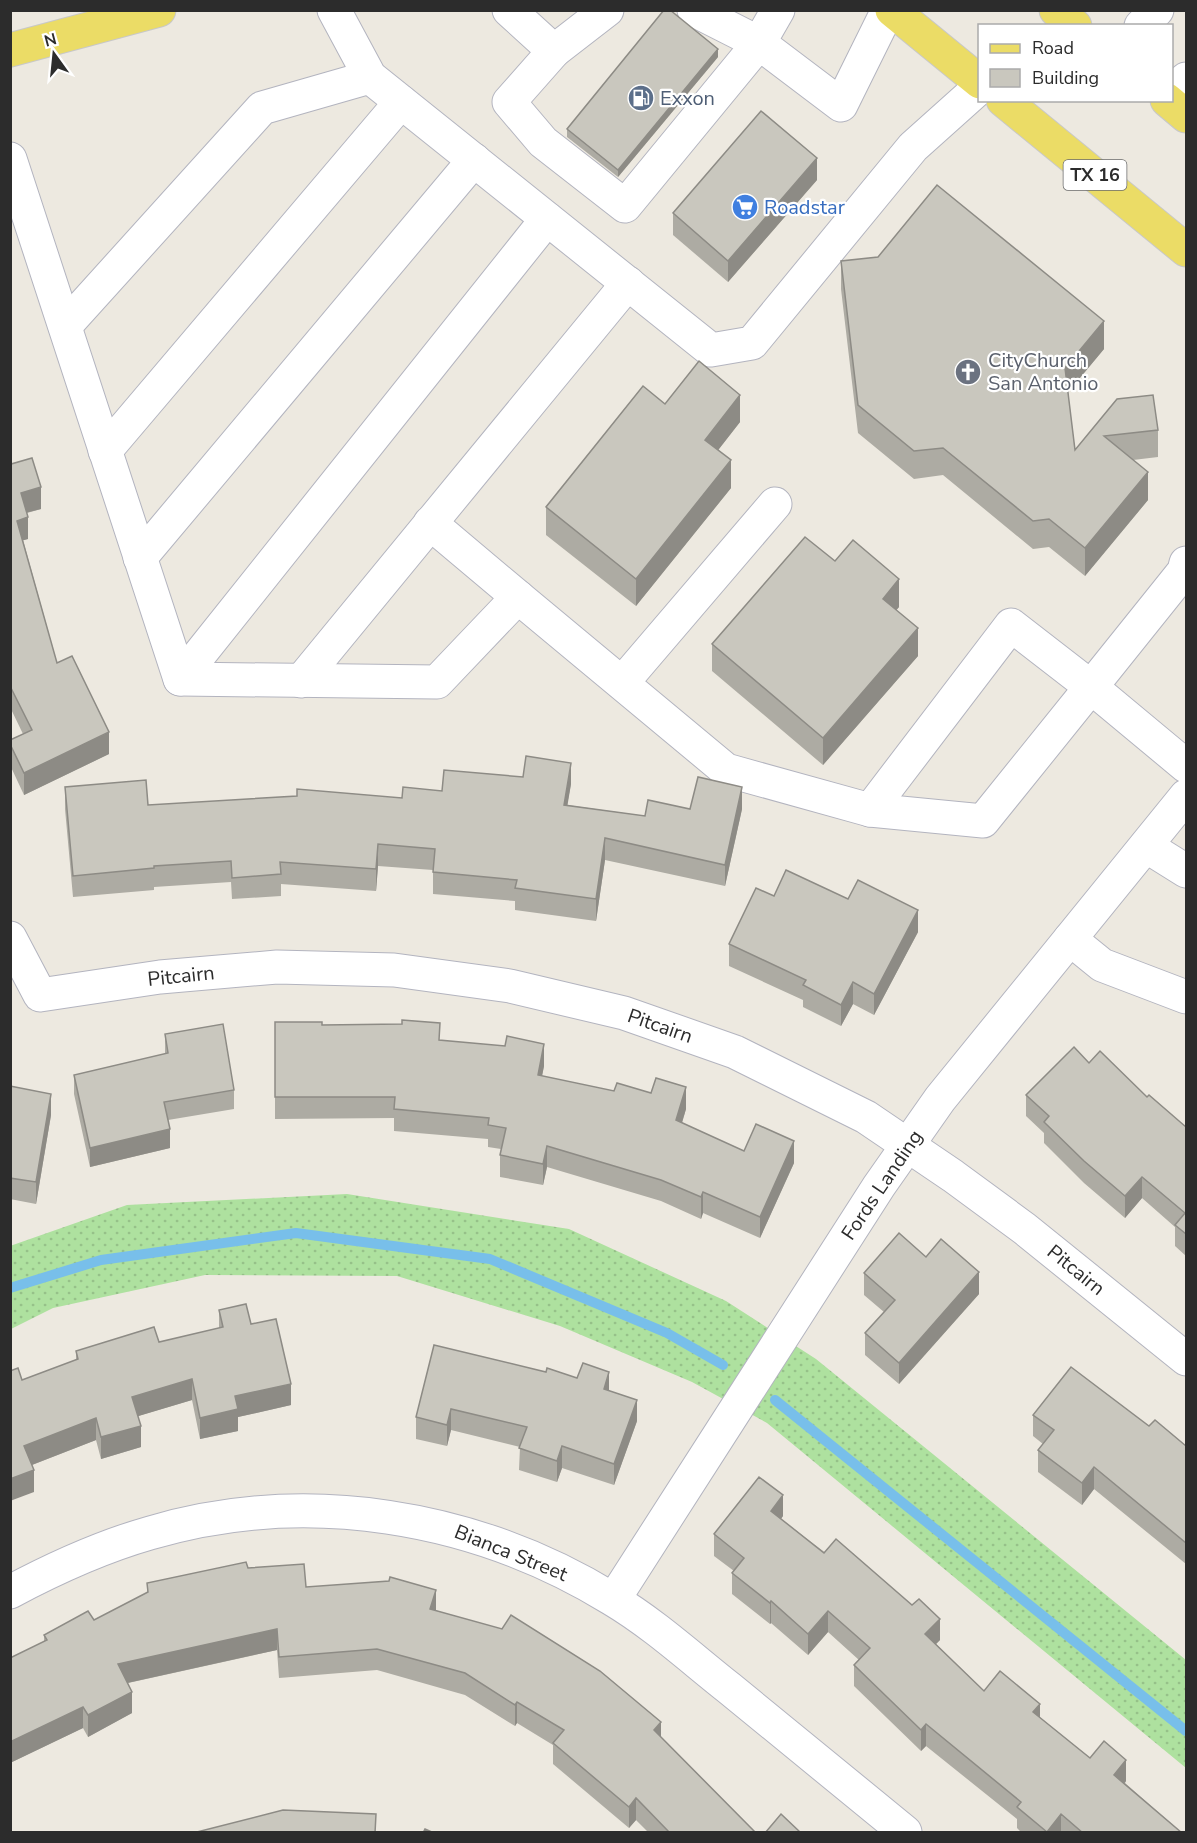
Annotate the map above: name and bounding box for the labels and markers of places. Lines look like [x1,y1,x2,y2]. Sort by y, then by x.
fuel station icon: Exxon [626,83,656,113]
place label: Exxon [660,85,715,112]
supermarket icon: Roadstar [730,192,760,222]
place label: Roadstar [764,194,845,221]
place label: CityChurch San Antonio [988,347,1098,397]
church icon: CityChurch San Antonio [953,357,983,387]

